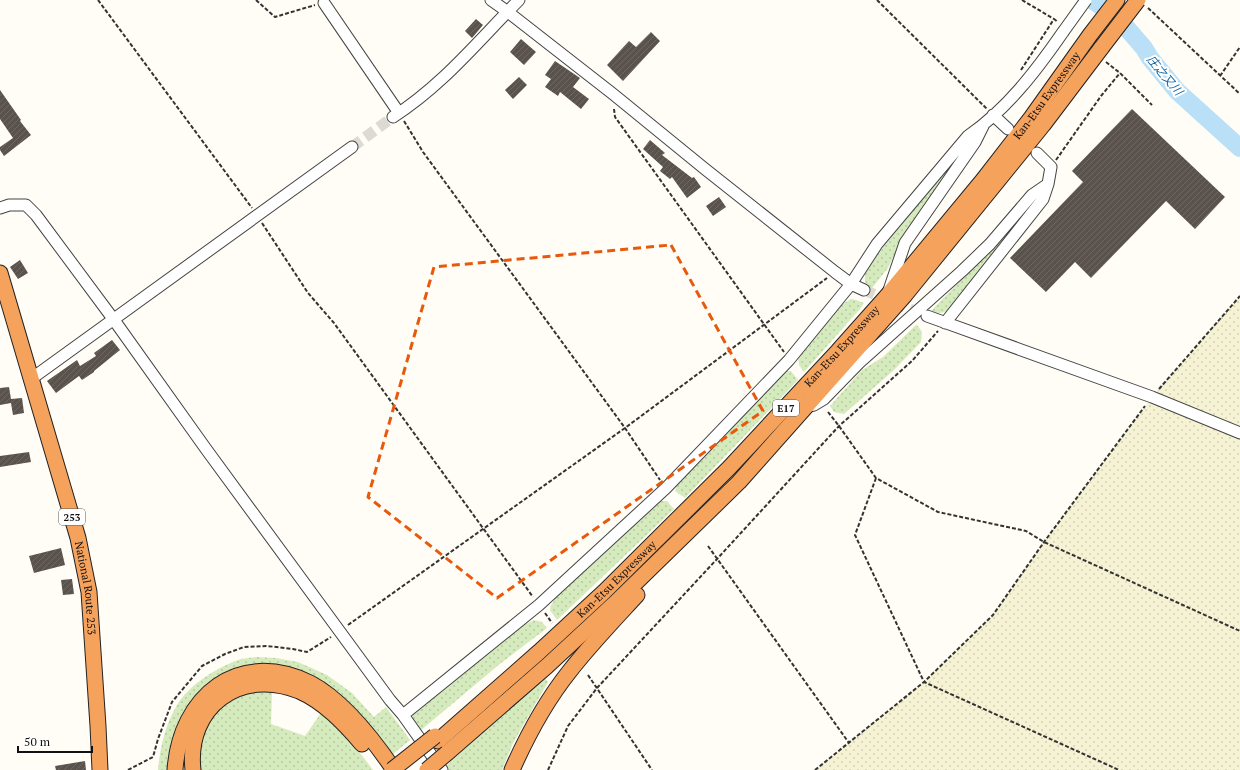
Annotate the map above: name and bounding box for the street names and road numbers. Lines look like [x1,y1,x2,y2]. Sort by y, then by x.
street label: Kan-Etsu Expressway [1010,49,1083,142]
street label: Kan-Etsu Expressway [801,302,882,390]
road number: E17 [773,400,799,416]
road number: 253 [59,509,85,525]
street label: Kan-Etsu Expressway [574,537,659,621]
street label: National Route 253 [72,540,99,635]

